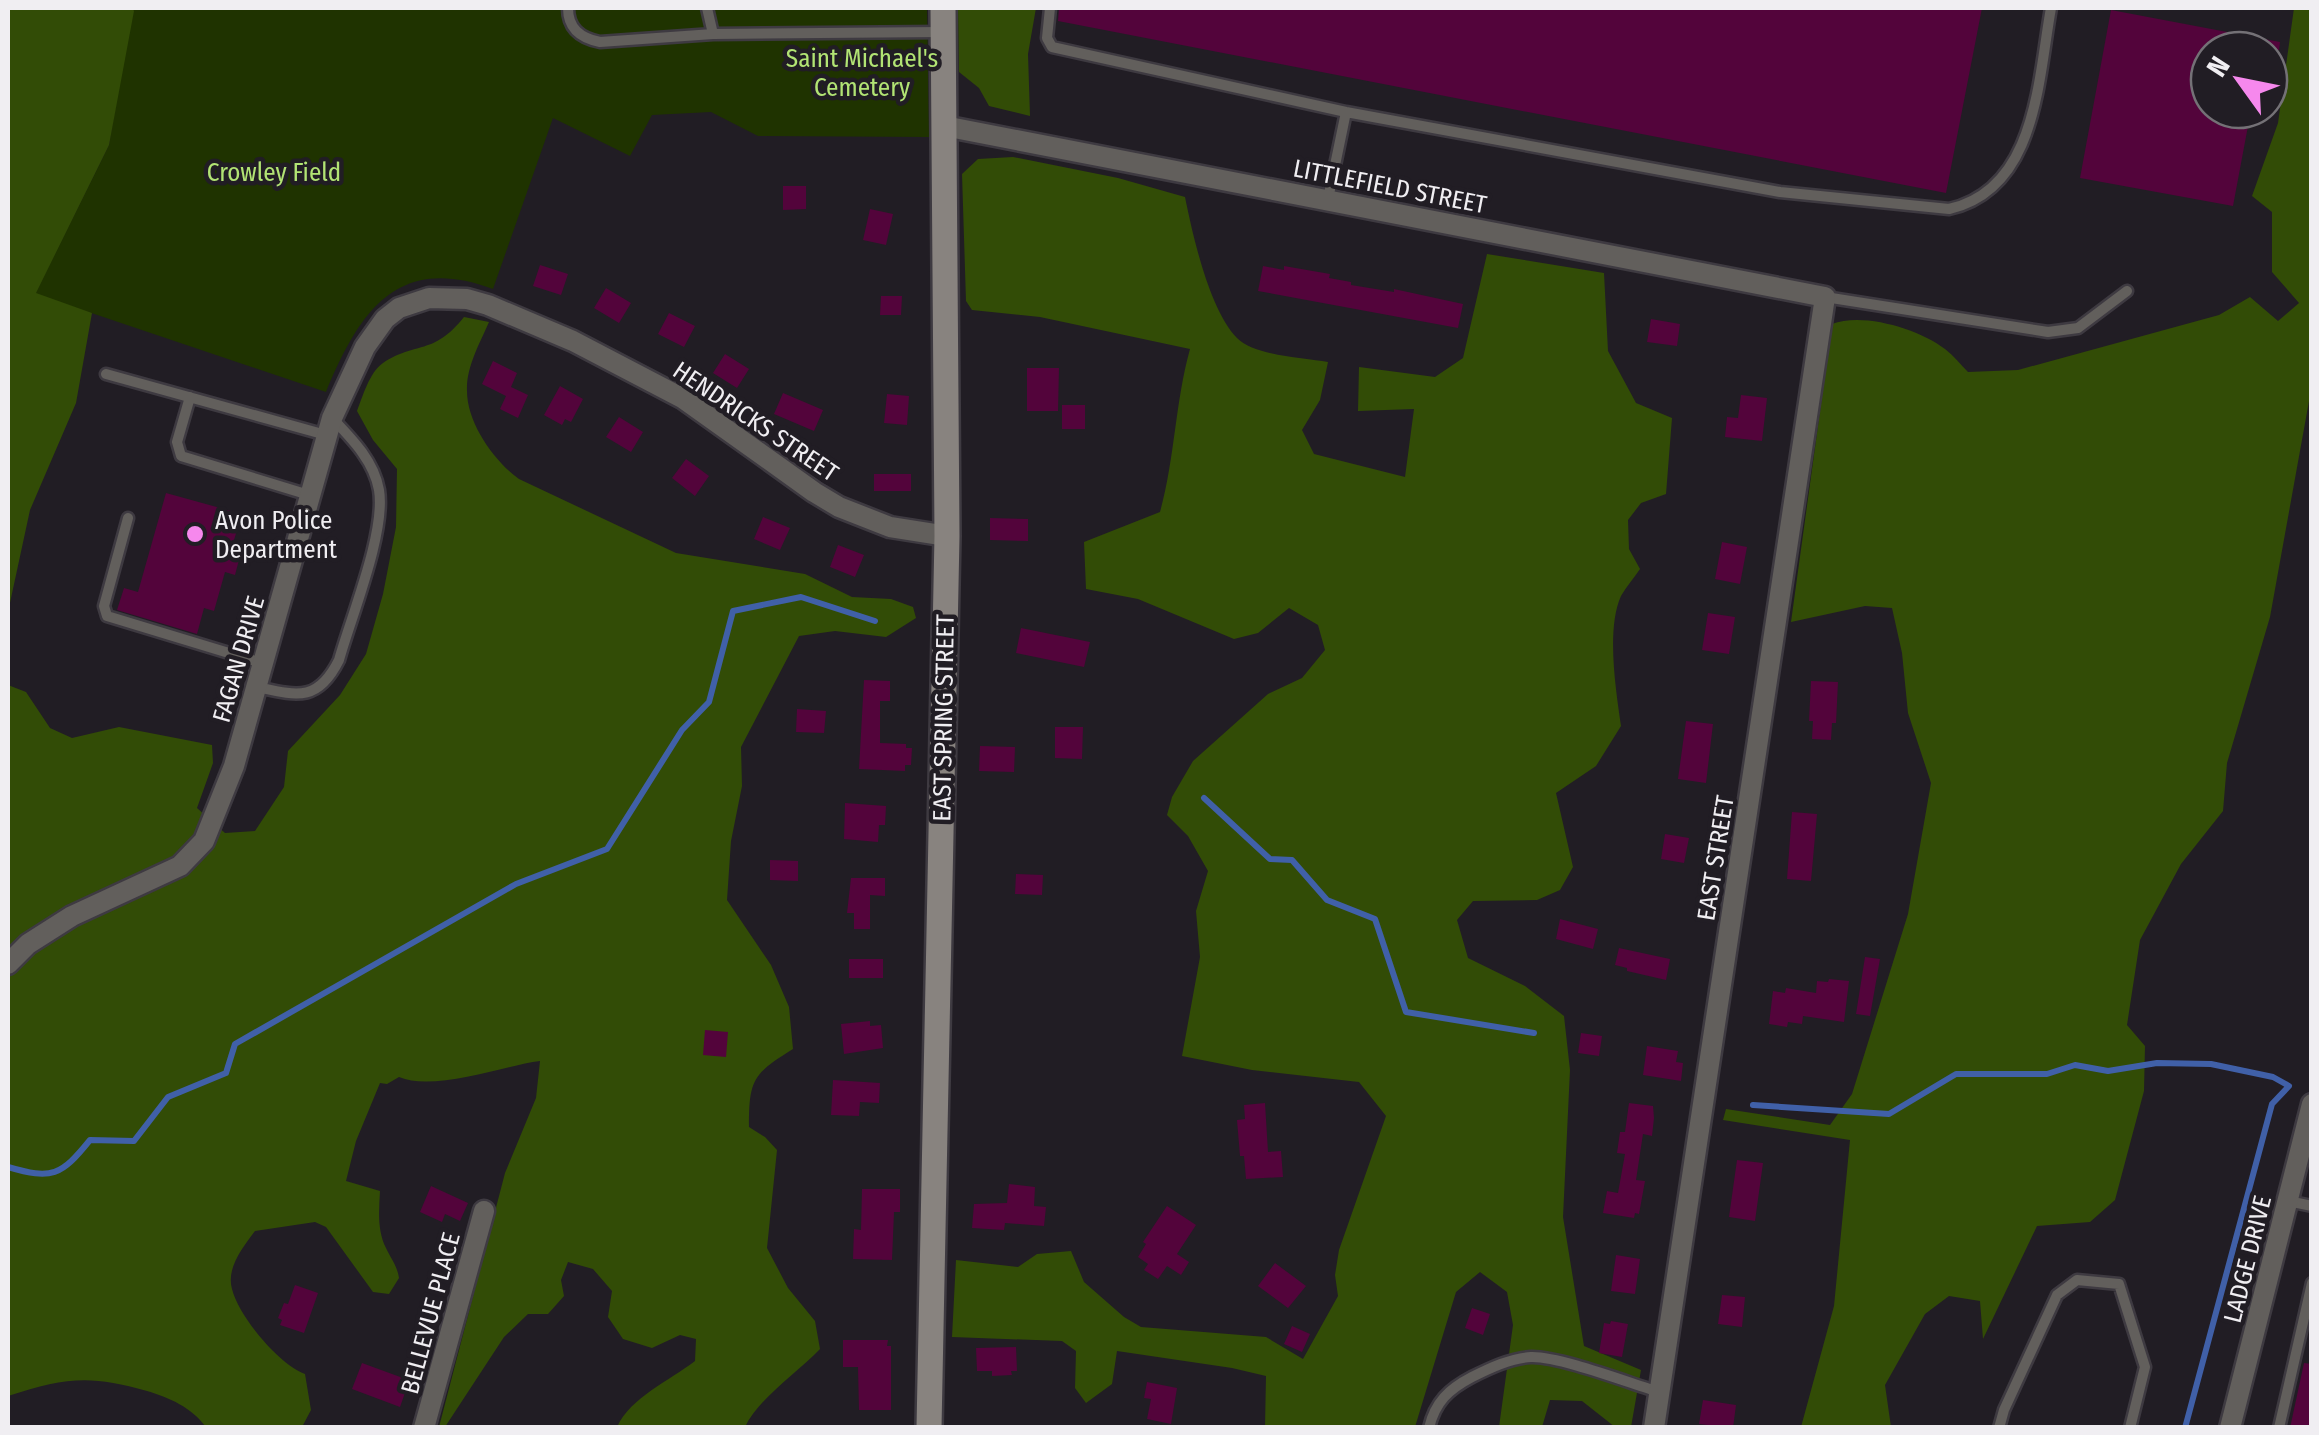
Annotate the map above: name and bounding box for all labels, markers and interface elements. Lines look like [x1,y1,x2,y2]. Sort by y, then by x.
north arrow [2189,30,2289,130]
park label: Saint Michael's Cemetery [786,44,938,103]
text: N [2200,51,2237,83]
street label: LITTLEFIELD STREET [1291,154,1489,221]
park label: Crowley Field [207,158,341,188]
street label: HENDRICKS STREET [667,355,844,488]
place label: Avon Police Department [215,506,338,565]
marker: Avon Police Department [184,523,206,545]
street label: FAGAN DRIVE [207,593,271,726]
street label: EAST SPRING STREET [927,614,961,822]
street label: EAST STREET [1691,793,1741,923]
street label: LADGE DRIVE [2218,1193,2278,1326]
street label: BELLEVUE PLACE [395,1229,467,1397]

